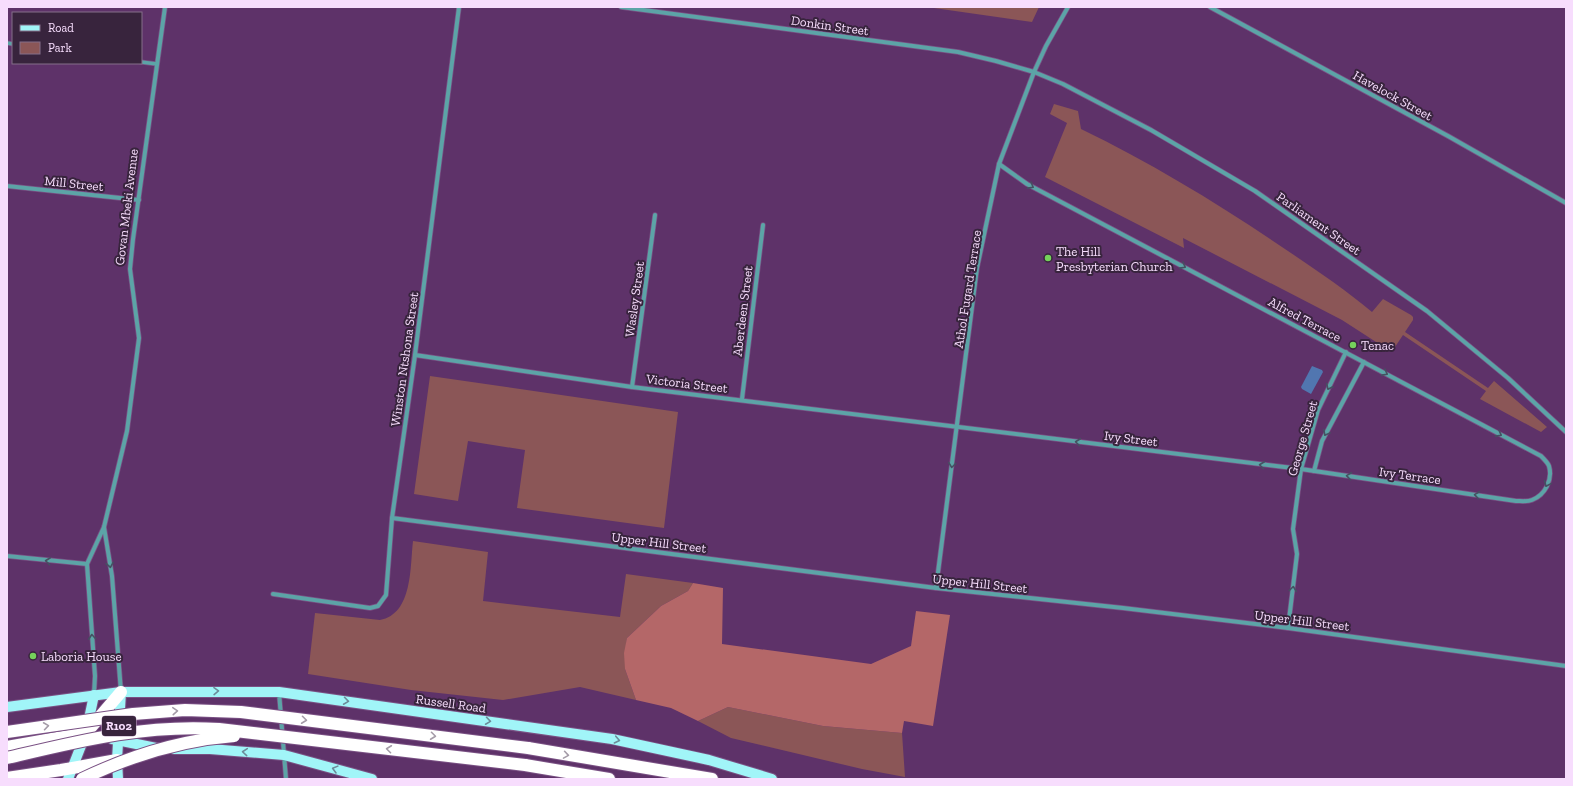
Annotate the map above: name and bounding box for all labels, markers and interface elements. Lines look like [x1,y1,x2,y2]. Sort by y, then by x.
legend [12,12,142,64]
street label: Donkin Street [790,13,870,38]
text: Road [48,21,74,35]
text: Park [48,41,73,55]
street label: Havelock Street [1351,67,1435,123]
street label: Govan Mbeki Avenue [112,148,141,266]
street label: Mill Street [44,173,104,194]
one-way arrow [1027,182,1034,189]
street label: Parliament Street [1274,189,1364,258]
street label: Athol Fugard Terrace [951,229,984,349]
place label: The Hill Presbyterian Church [1056,244,1173,274]
marker: The Hill Presbyterian Church [1043,253,1053,263]
street label: Wasley Street [622,260,647,338]
one-way arrow [1179,262,1186,269]
street label: Aberdeen Street [730,265,756,357]
street label: Winston Ntshona Street [388,291,421,427]
street label: Alfred Terrace [1266,294,1344,345]
place label: Tenac [1361,338,1394,353]
marker: Tenac [1348,340,1358,350]
one-way arrow [1380,368,1388,376]
street label: Victoria Street [644,371,729,396]
one-way arrow [1326,383,1334,391]
street label: George Street [1285,399,1320,478]
street label: Ivy Street [1103,428,1159,449]
one-way arrow [1323,429,1331,437]
one-way arrow [1495,429,1502,437]
one-way arrow [1075,437,1081,446]
one-way arrow [1259,460,1265,469]
one-way arrow [948,462,957,468]
street label: Ivy Terrace [1378,464,1442,487]
one-way arrow [1345,472,1352,481]
one-way arrow [1544,480,1552,488]
one-way arrow [1474,491,1480,500]
street label: Upper Hill Street [611,529,707,556]
one-way arrow [45,556,51,565]
one-way arrow [106,562,114,569]
street label: Upper Hill Street [932,571,1028,596]
one-way arrow [1288,586,1297,593]
street label: Upper Hill Street [1254,607,1350,634]
one-way arrow [88,634,97,640]
place label: Laboria House [41,649,122,664]
marker: Laboria House [28,651,38,661]
one-way arrow [213,687,219,695]
street label: Russell Road [415,691,487,716]
one-way arrow [342,696,349,705]
one-way arrow [172,707,178,716]
one-way arrow [301,715,307,724]
road number: R102 [102,716,136,736]
one-way arrow [485,716,491,725]
one-way arrow [42,722,49,731]
one-way arrow [430,731,436,740]
one-way arrow [614,735,620,744]
one-way arrow [386,745,392,754]
one-way arrow [242,748,248,757]
one-way arrow [563,750,569,759]
one-way arrow [331,765,338,774]

